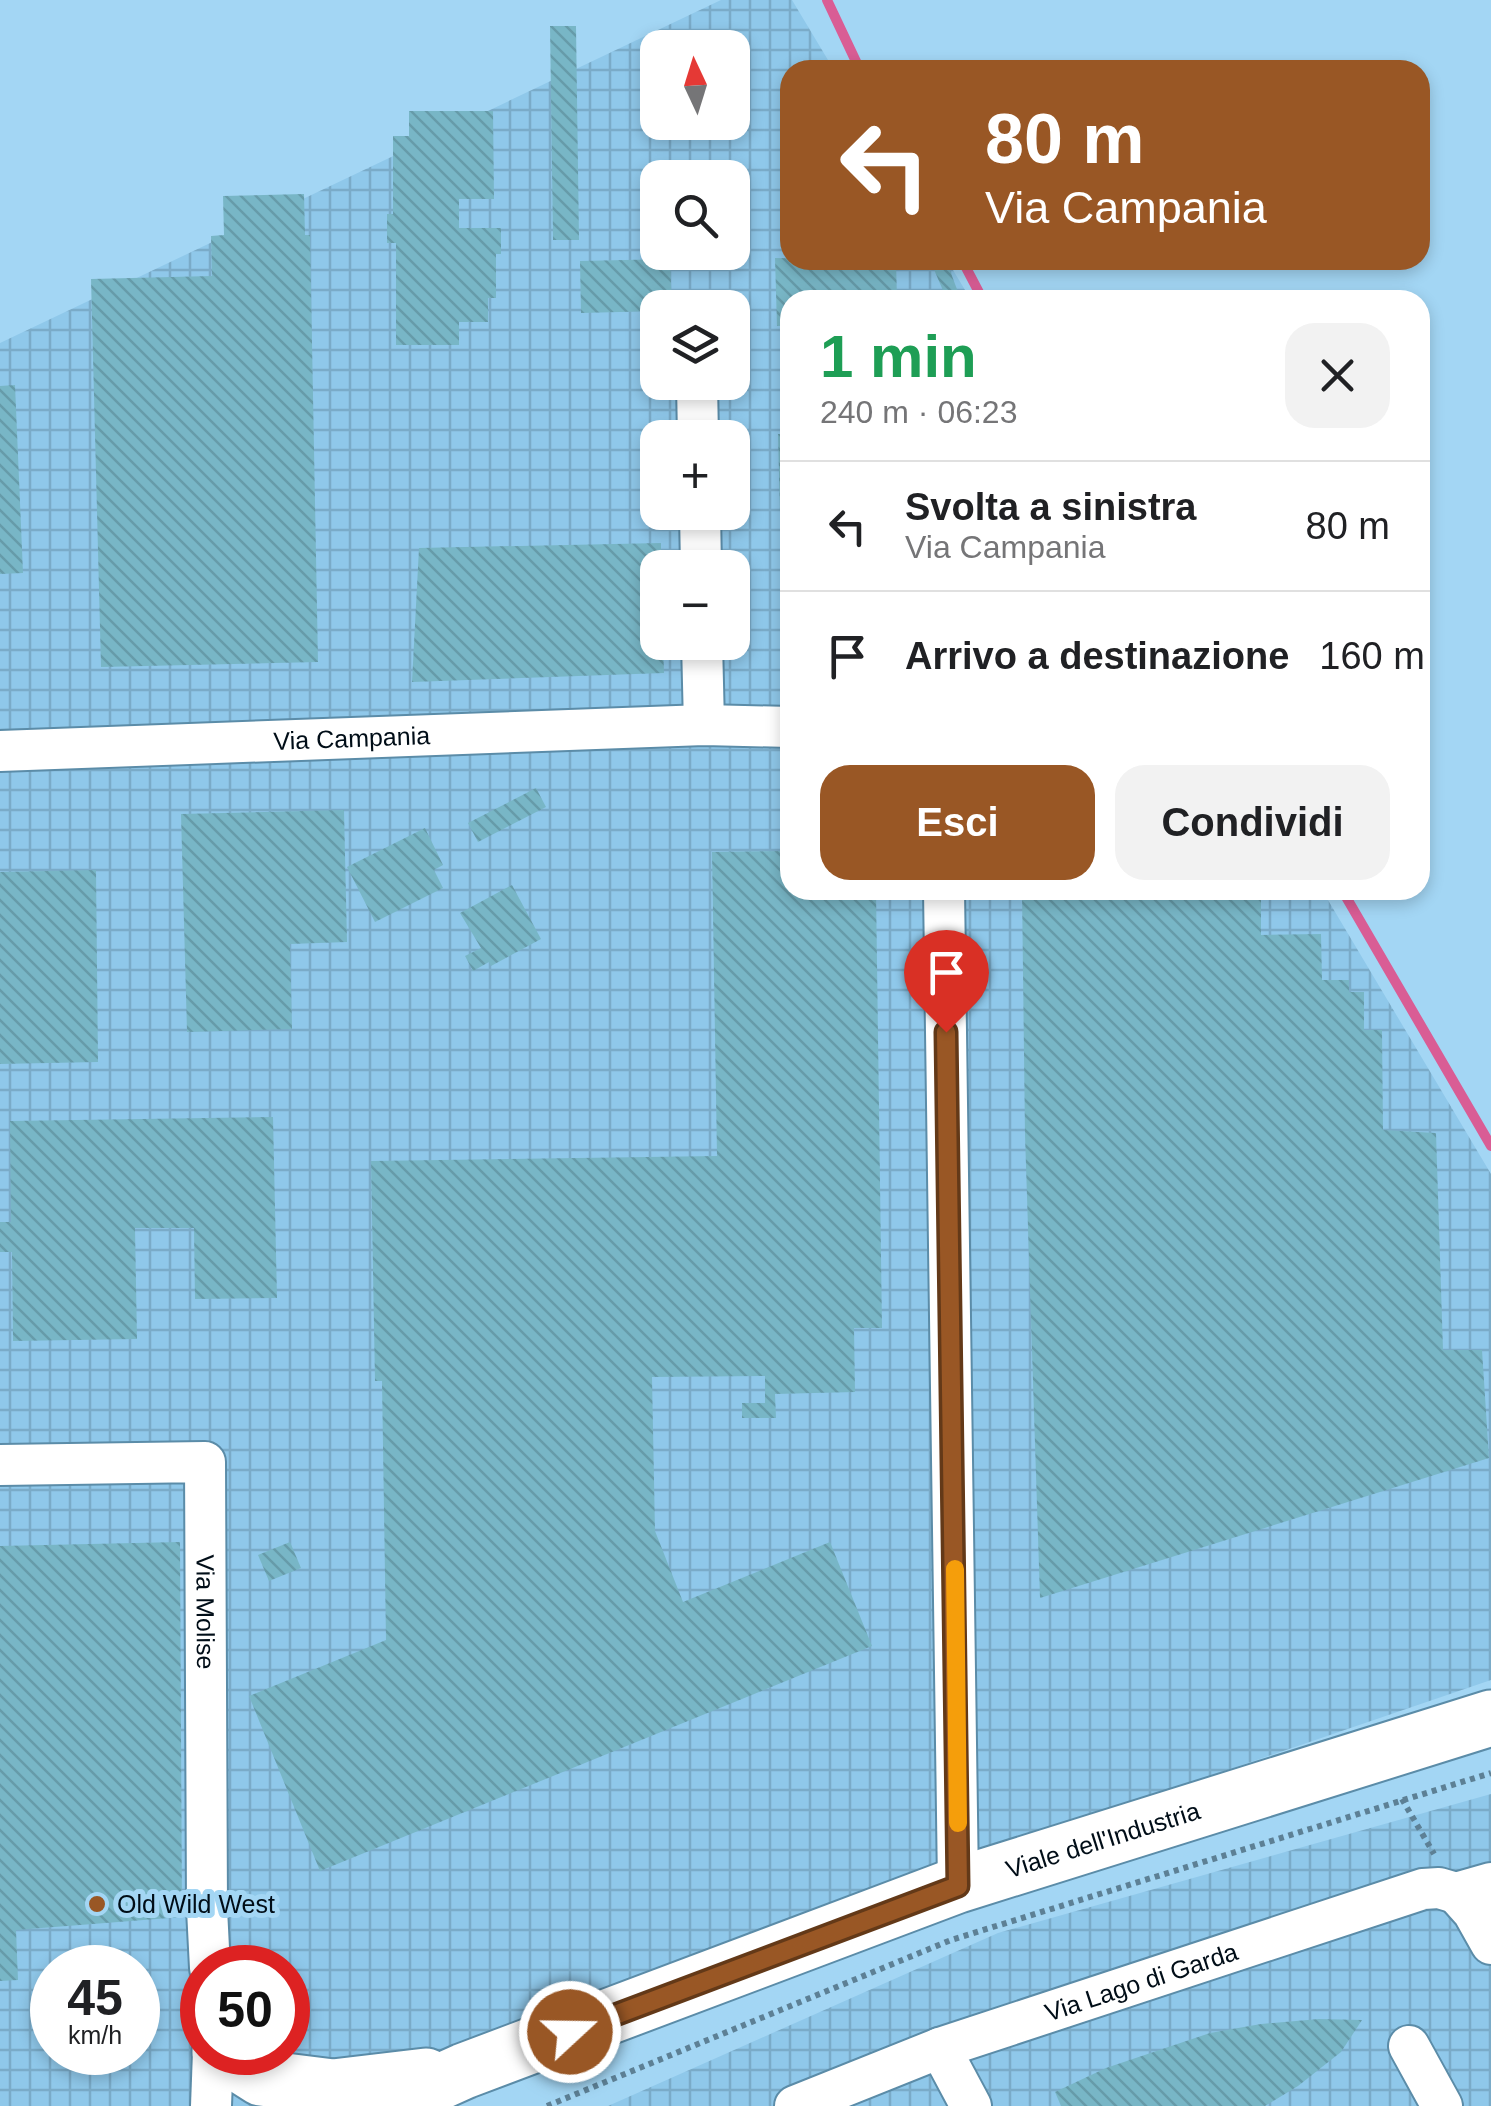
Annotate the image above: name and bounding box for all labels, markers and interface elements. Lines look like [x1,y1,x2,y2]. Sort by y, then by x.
north arrow [640,30,750,140]
map controls [640,30,750,660]
icon: left [820,100,950,230]
text: 80 m [985,100,1145,178]
button: search [640,160,750,270]
text: Via Campania [985,182,1267,233]
button: layers [640,290,750,400]
text: 1 min [820,323,977,390]
button: close [1285,323,1390,428]
text: 240 m · 06:23 [820,394,1017,430]
button: + [640,420,750,530]
text: Svolta a sinistra [905,486,1196,528]
icon: left [820,499,875,554]
text: 80 m [1306,505,1390,547]
text: Via Campania [905,529,1105,565]
button: − [640,550,750,660]
icon: arrive [820,629,875,684]
text: Arrivo a destinazione [905,635,1289,677]
text: 160 m [1319,635,1425,677]
street label: Via Campania [273,721,431,755]
button: Esci [820,765,1095,880]
button: Condividi [1115,765,1390,880]
pin [904,930,989,1033]
icon: arrive [919,945,974,1000]
street label: Via Molise [191,1554,220,1669]
street label: Viale dell'Industria [1002,1796,1203,1883]
place label: Old Wild West [117,1890,275,1918]
marker: Old Wild West [86,1893,108,1915]
street label: Via Lago di Garda [1041,1937,1241,2027]
speed limit sign: 50 [180,1945,310,2075]
text: 45 [67,1970,123,2026]
position arrow [518,1980,622,2084]
text: km/h [68,2021,122,2049]

